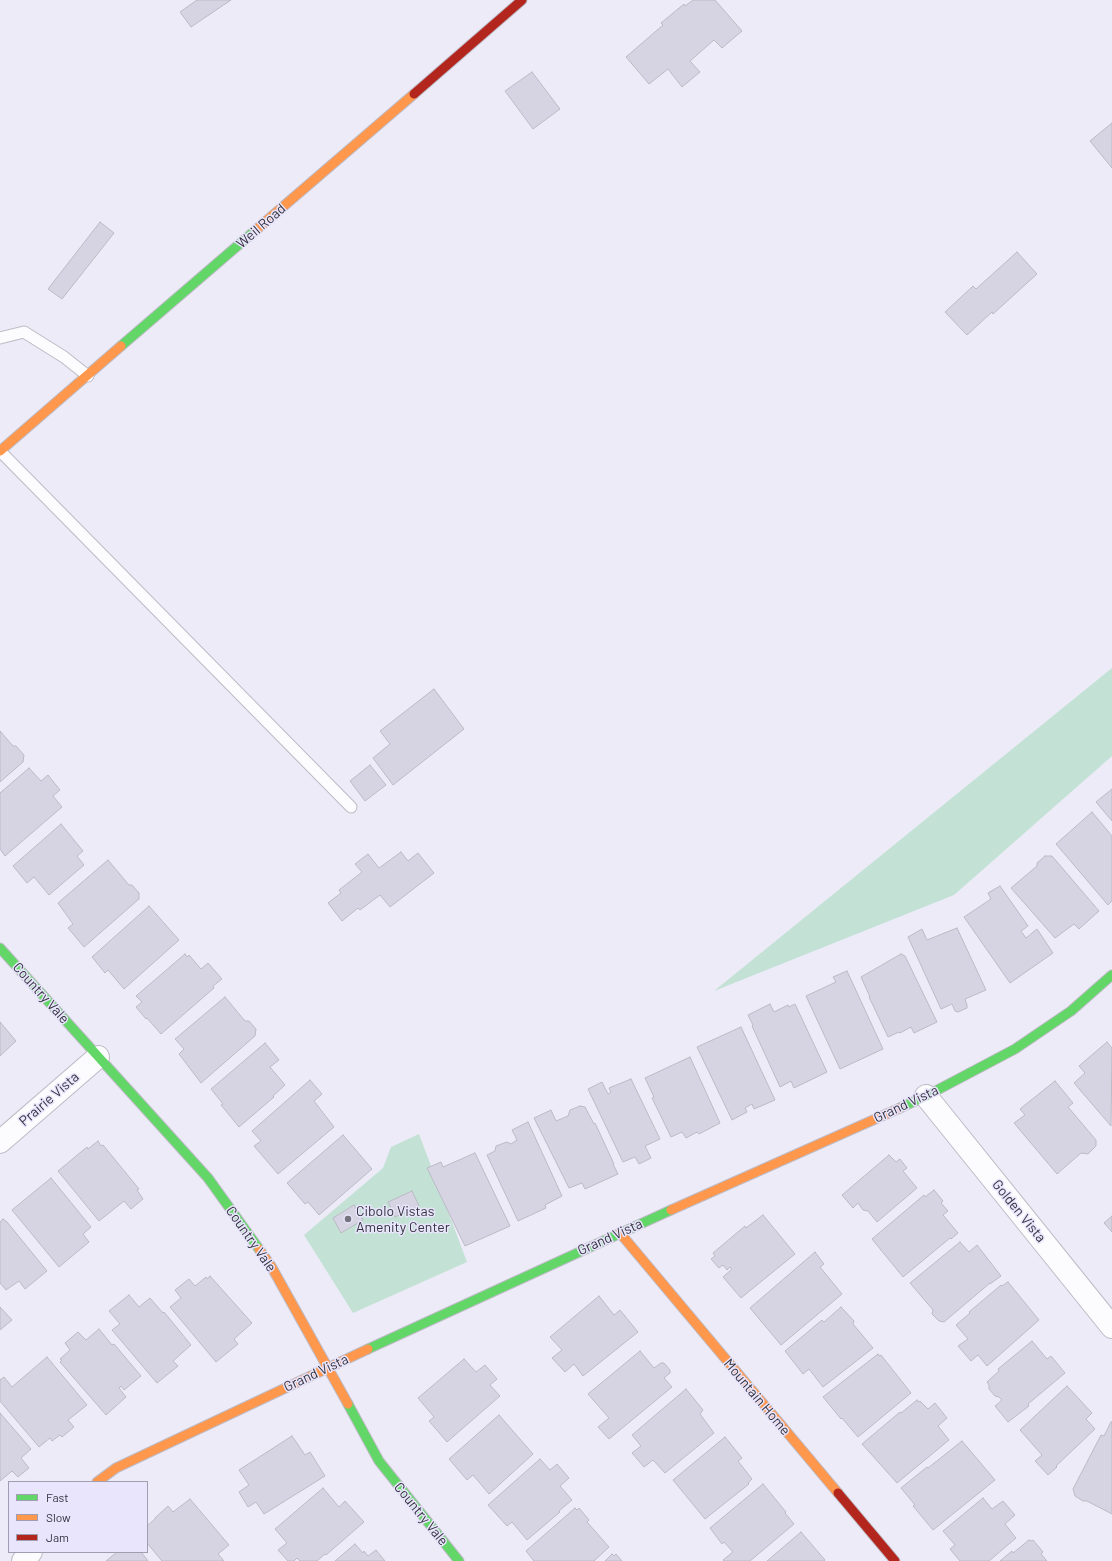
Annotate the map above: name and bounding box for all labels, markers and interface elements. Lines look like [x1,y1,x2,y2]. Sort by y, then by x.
street label: Weil Road [233,200,289,252]
street label: Country Vale [9,959,73,1027]
street label: Prairie Vista [16,1068,82,1130]
street label: Grand Vista [871,1082,941,1126]
street label: Golden Vista [989,1176,1049,1246]
street label: Country Vale [222,1203,280,1275]
place label: Cibolo Vistas Amenity Center [356,1203,450,1236]
marker: Cibolo Vistas Amenity Center [343,1214,353,1224]
street label: Grand Vista [575,1215,645,1259]
street label: Grand Vista [281,1351,351,1395]
street label: Mountain Home [720,1355,794,1439]
street label: Country Vale [390,1479,452,1549]
legend [8,1481,148,1553]
text: Fast [46,1490,69,1504]
text: Slow [46,1510,71,1524]
text: Jam [46,1530,69,1544]

